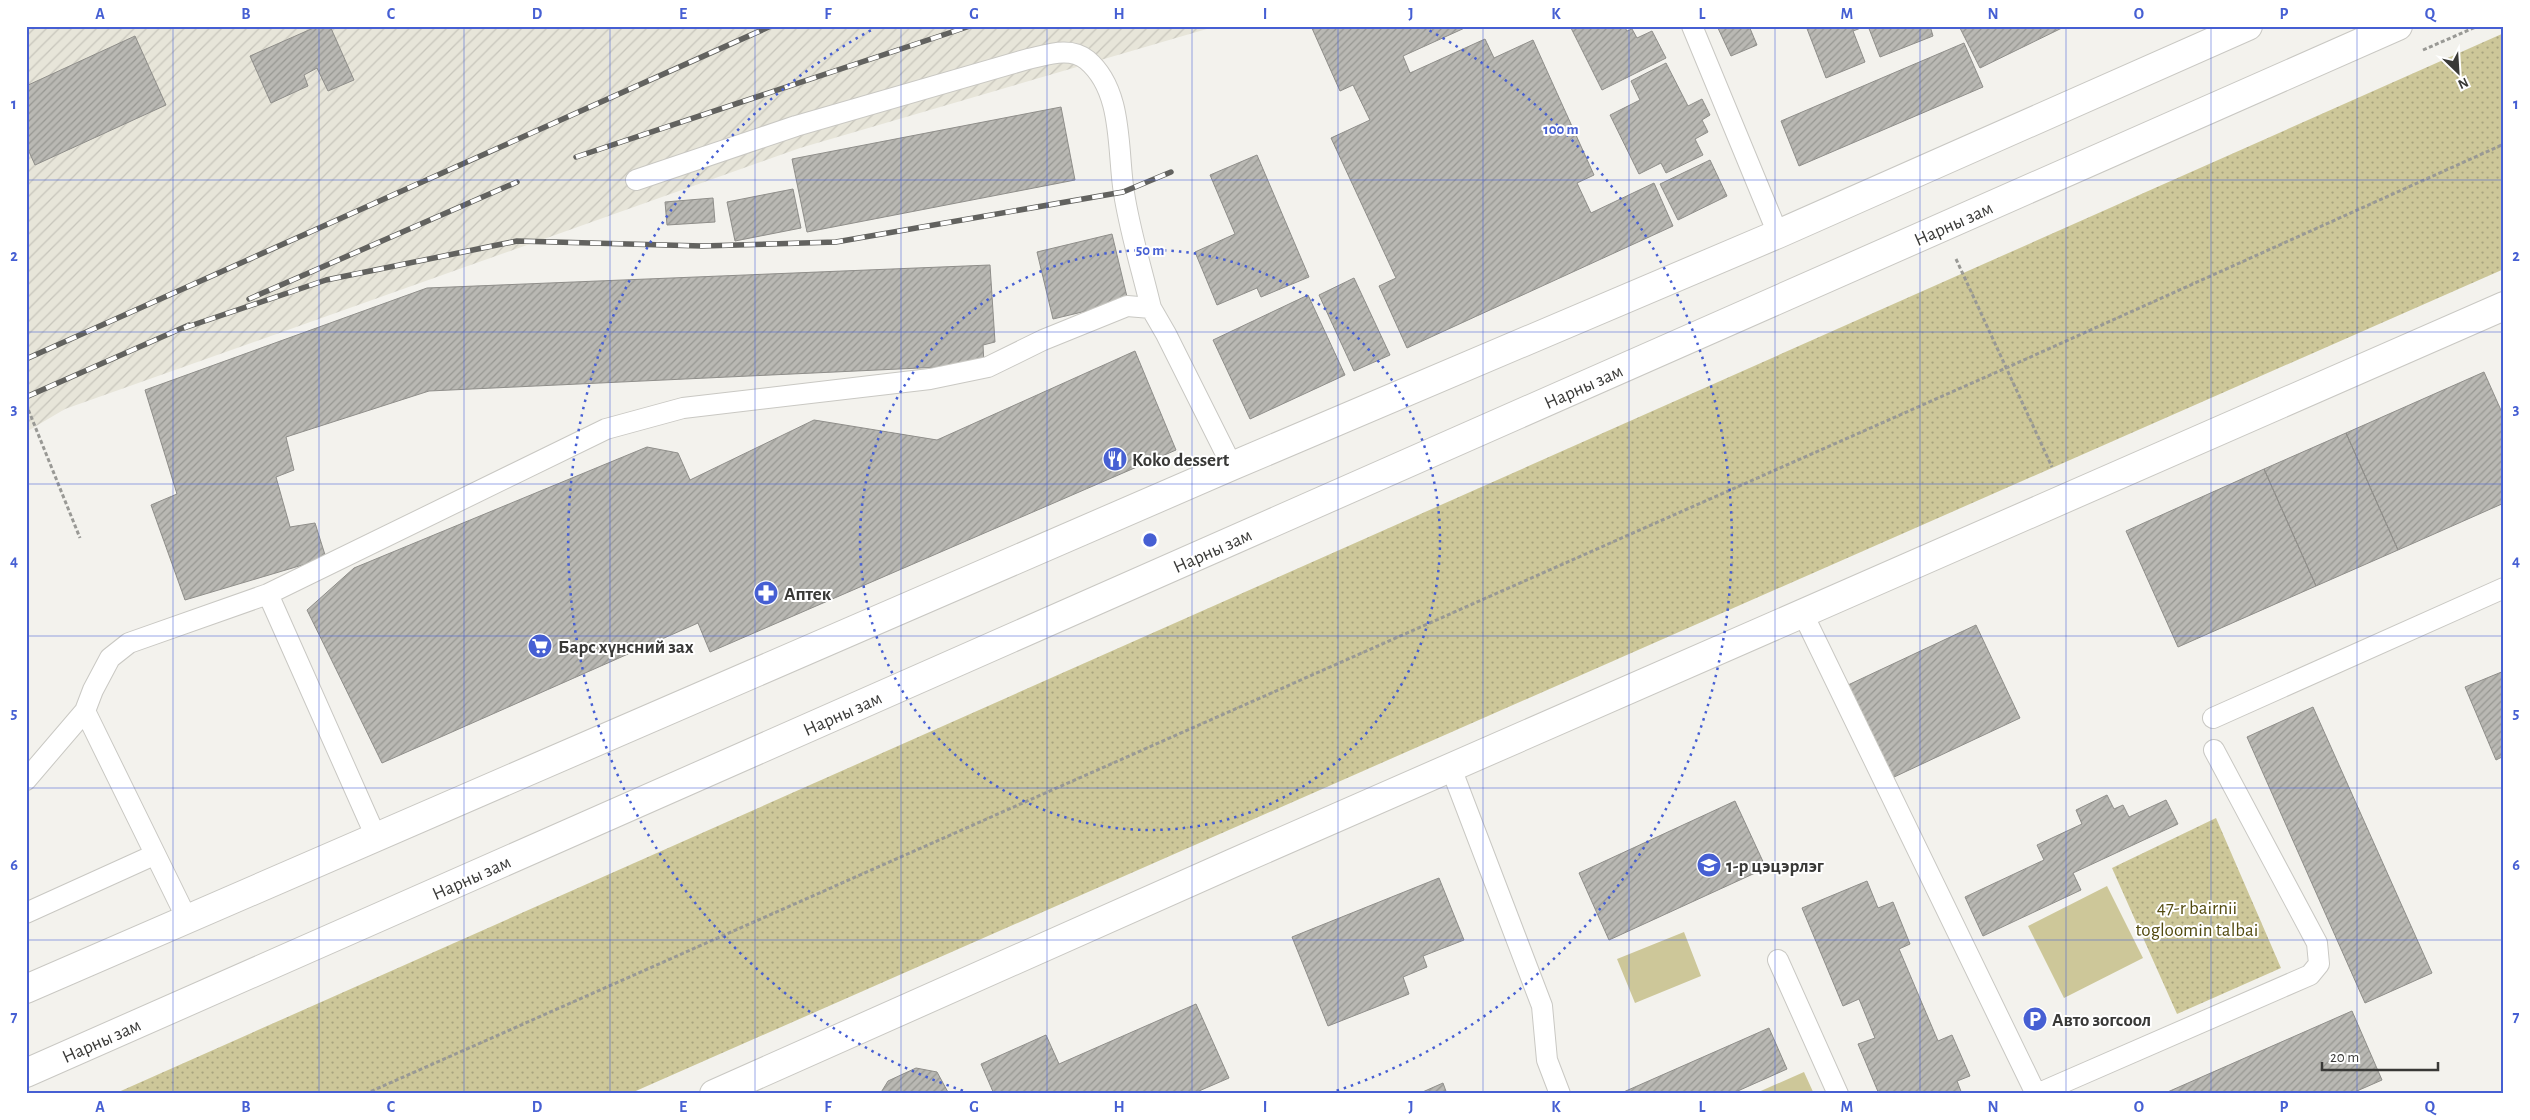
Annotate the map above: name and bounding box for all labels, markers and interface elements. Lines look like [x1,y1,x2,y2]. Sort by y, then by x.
text: A [95,6,105,22]
text: B [241,6,251,22]
text: C [387,6,396,22]
text: D [532,6,543,22]
text: E [679,6,687,22]
text: F [824,6,832,22]
text: G [969,6,979,22]
text: H [1113,6,1125,22]
text: I [1263,6,1267,22]
text: J [1408,6,1414,22]
text: K [1551,6,1561,22]
text: L [1699,6,1706,22]
text: M [1841,6,1853,22]
text: N [1987,6,1999,22]
text: O [2134,6,2144,22]
text: P [2280,6,2289,22]
text: Q [2425,6,2437,23]
north arrow [2432,48,2482,98]
text: N [2456,74,2470,91]
text: 1 [11,96,17,112]
text: 1 [2513,96,2519,112]
text: 100 m [1543,122,1579,137]
street label: Нарны зам [1911,199,1996,250]
text: 50 m [1136,243,1164,258]
text: 2 [10,248,18,264]
text: 2 [2512,248,2520,264]
street label: Нарны зам [1541,362,1626,413]
text: 3 [11,401,18,417]
text: 3 [2513,401,2520,417]
restaurant icon: Koko dessert [1102,446,1128,472]
place label: Koko dessert [1132,451,1230,470]
street label: Нарны зам [1170,526,1255,577]
centre of rings [1141,531,1159,549]
text: 4 [10,553,18,569]
text: 4 [2512,553,2520,569]
pharmacy icon: Аптек [753,580,779,606]
place label: Аптек [784,585,832,604]
supermarket icon: Барс хүнсний зах [527,633,553,659]
place label: Барс хүнсний зах [558,638,694,657]
street label: Нарны зам [800,689,885,740]
text: 5 [11,705,18,721]
text: 5 [2513,705,2520,721]
school or university icon: 1-р цэцэрлэг [1696,852,1722,878]
street label: Нарны зам [429,853,514,904]
text: 6 [10,857,18,873]
place label: 1-р цэцэрлэг [1726,857,1825,876]
text: 6 [2512,857,2520,873]
park label: 47-r bairnii togloomin talbai [2136,899,2258,940]
parking icon: Авто зогсоол [2022,1006,2048,1032]
text: 7 [11,1009,18,1025]
text: 7 [2513,1009,2520,1025]
place label: Авто зогсоол [2052,1011,2151,1030]
street label: Нарны зам [59,1016,144,1067]
scale bar [2322,1040,2439,1072]
text: 20 m [2330,1050,2359,1065]
text: A [95,1099,105,1115]
text: B [241,1099,251,1115]
text: C [387,1099,396,1115]
text: D [532,1099,543,1115]
text: E [679,1099,687,1115]
text: F [824,1099,832,1115]
text: G [969,1099,979,1115]
text: H [1113,1099,1125,1115]
text: I [1263,1099,1267,1115]
text: J [1408,1099,1414,1115]
text: K [1551,1099,1561,1115]
text: L [1699,1099,1706,1115]
text: M [1841,1099,1853,1115]
text: N [1987,1099,1999,1115]
text: O [2134,1099,2144,1115]
text: P [2280,1099,2289,1115]
text: Q [2425,1099,2437,1116]

